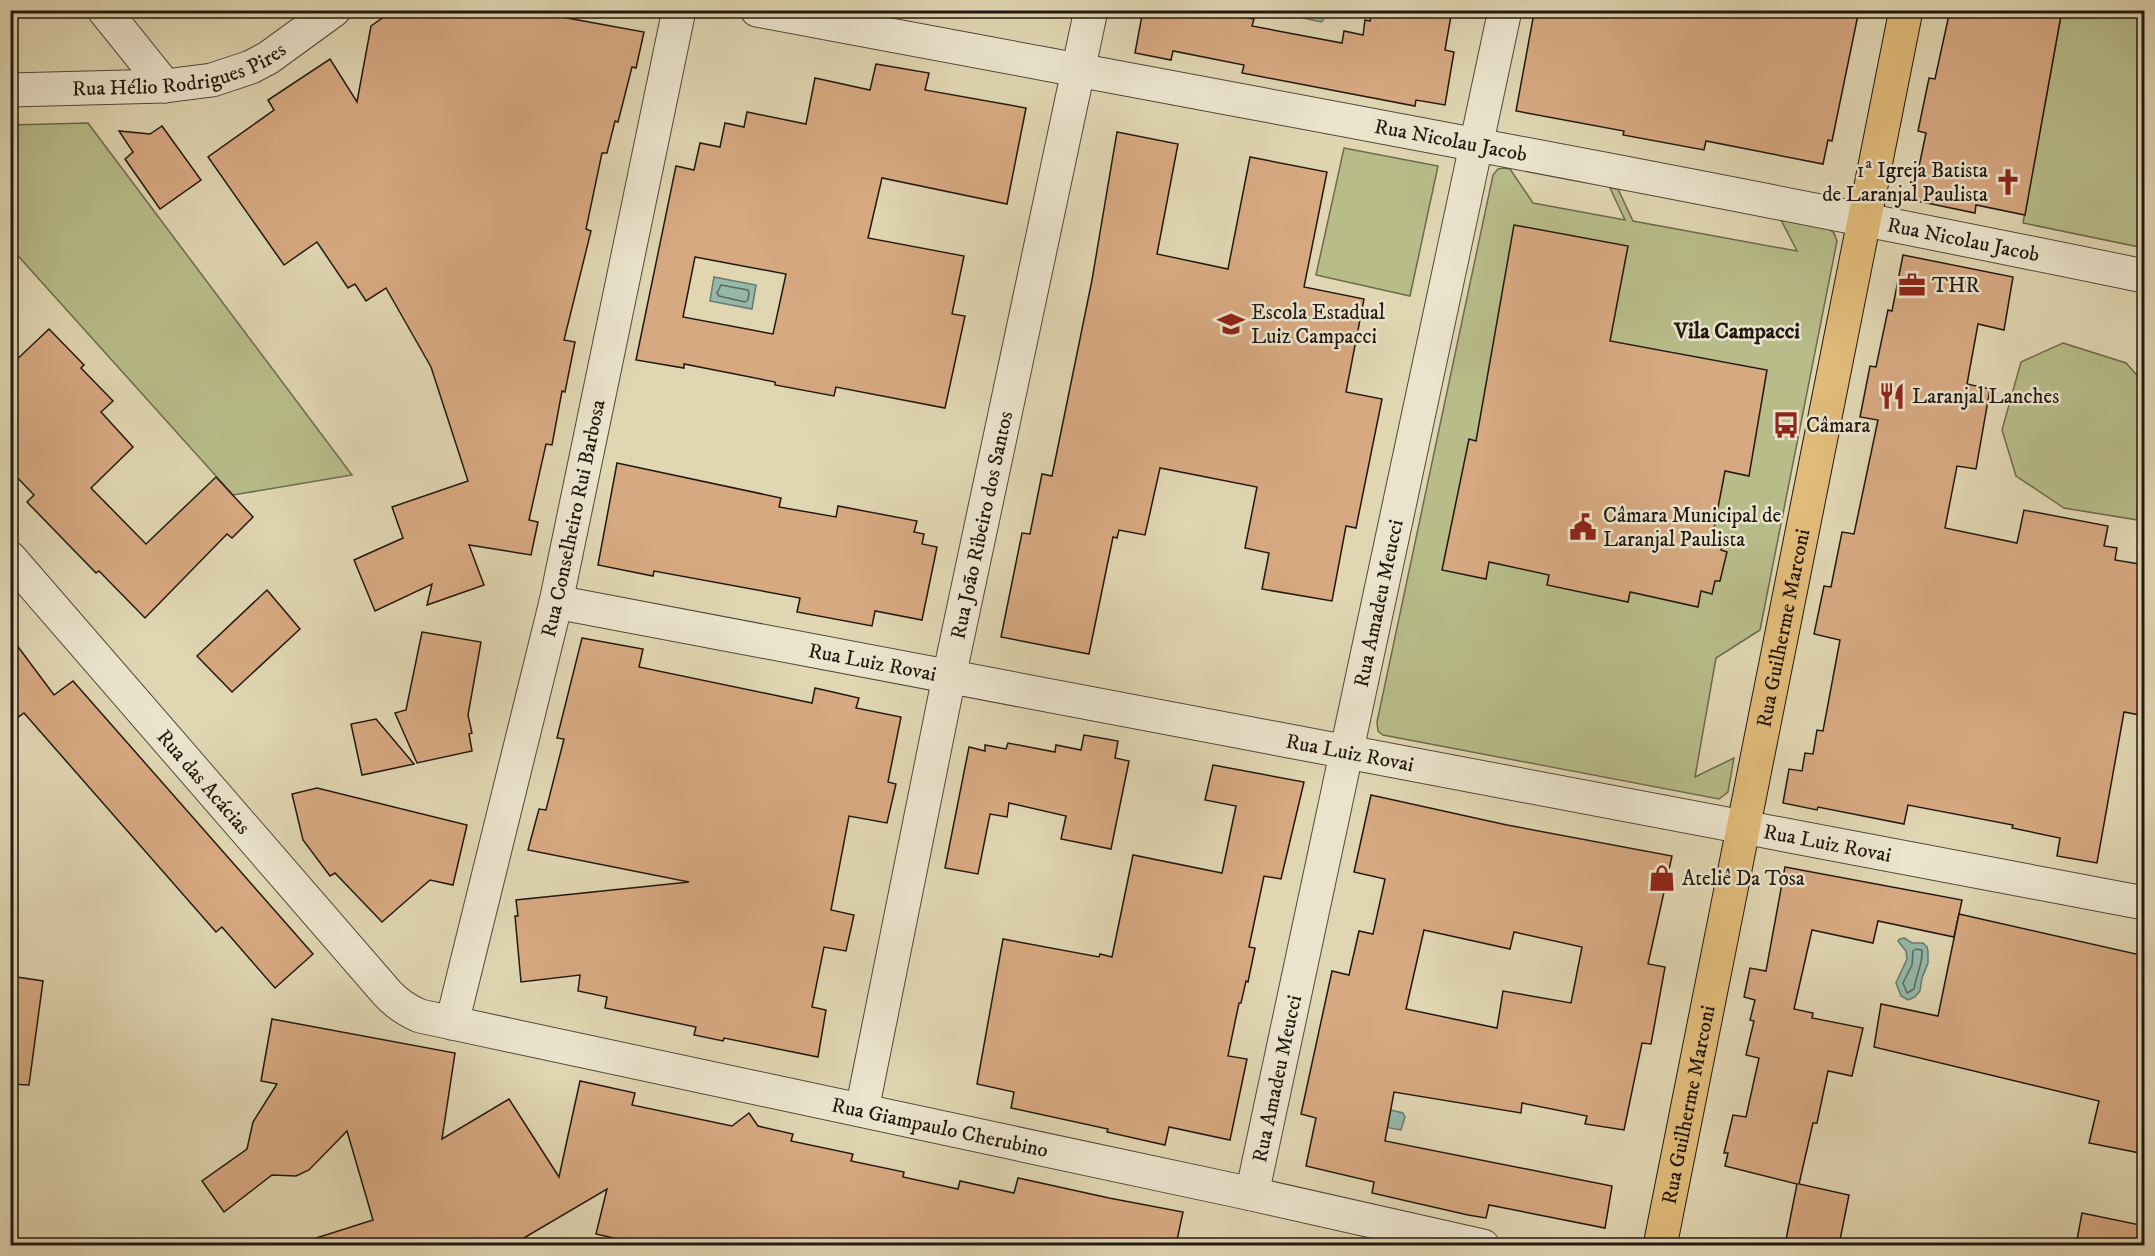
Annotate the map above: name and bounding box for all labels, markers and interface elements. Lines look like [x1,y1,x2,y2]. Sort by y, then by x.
street label: Rua Hélio Rodrigues Pires [72,37,292,102]
street label: Rua Nicolau Jacob [1372,114,1529,168]
place label: 1ª Igreja Batista de Laranjal Paulista [1822,158,1988,208]
church icon: 1ª Igreja Batista de Laranjal Paulista [1993,167,2023,197]
street label: Rua Nicolau Jacob [1885,212,2042,268]
office icon: THR [1897,270,1927,300]
place label: THR [1932,273,1980,299]
place label: Escola Estadual Luiz Campacci [1251,300,1386,350]
school or university icon: Escola Estadual Luiz Campacci [1216,309,1246,339]
district label: Vila Campacci [1673,318,1800,345]
restaurant icon: Laranjal Lanches [1877,381,1907,411]
place label: Laranjal Lanches [1912,384,2059,410]
street label: Rua Conselheiro Rui Barbosa [536,397,612,640]
street label: Rua João Ribeiro dos Santos [945,409,1019,642]
bus stop icon: Câmara [1771,410,1801,440]
place label: Câmara [1806,413,1870,439]
place label: Câmara Municipal de Laranjal Paulista [1603,503,1781,553]
public building icon: Câmara Municipal de Laranjal Paulista [1568,512,1598,542]
street label: Rua Amadeu Meucci [1349,517,1410,690]
street label: Rua Guilherme Marconi [1751,527,1816,730]
street label: Rua Luiz Rovai [806,638,938,688]
street label: Rua das Acácias [151,725,256,840]
street label: Rua Luiz Rovai [1284,729,1416,778]
street label: Rua Luiz Rovai [1761,819,1893,869]
shop icon: Ateliê Da Tosa [1647,863,1677,893]
place label: Ateliê Da Tosa [1682,866,1805,892]
street label: Rua Amadeu Meucci [1247,993,1308,1165]
street label: Rua Guilherme Marconi [1657,1003,1722,1207]
street label: Rua Giampaulo Cherubino [829,1092,1051,1164]

